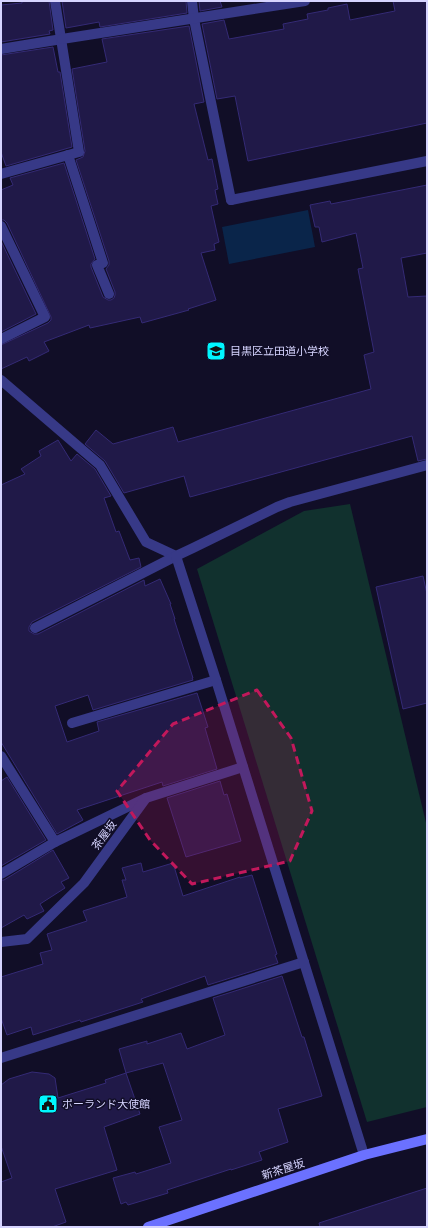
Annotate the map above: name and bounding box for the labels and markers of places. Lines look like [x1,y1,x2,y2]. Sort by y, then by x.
school or university icon: 目黒区立田道小学校 [205,340,227,362]
place label: 目黒区立田道小学校 [230,344,329,357]
public building icon: ポーランド大使館 [37,1093,59,1115]
place label: ポーランド大使館 [62,1097,150,1110]

